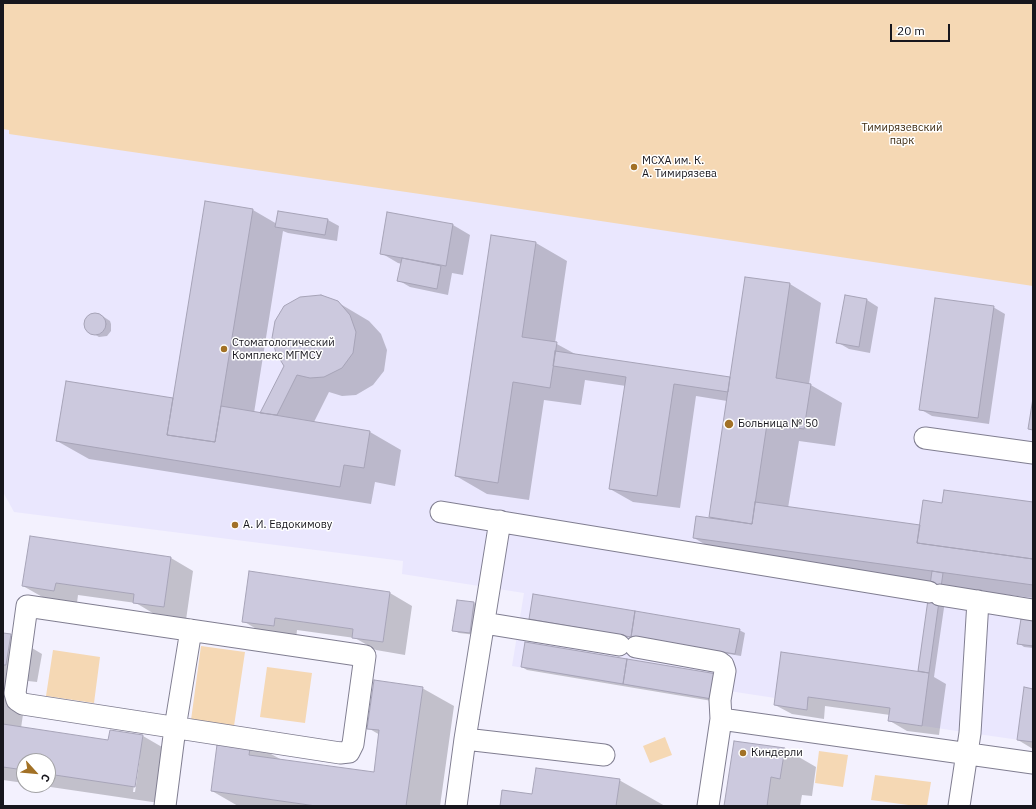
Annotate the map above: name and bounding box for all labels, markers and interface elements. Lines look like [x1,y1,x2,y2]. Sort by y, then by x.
scale bar [892,16,952,42]
text: 20 m [897,23,925,38]
park label: Тимирязевский парк [862,121,942,147]
place label: МСХА им. К. А. Тимирязева [642,154,717,180]
marker: МСХА им. К. А. Тимирязева [629,162,639,172]
place label: Стоматологический Комплекс МГМСУ [232,336,335,362]
marker: Стоматологический Комплекс МГМСУ [219,344,229,354]
place label: Больница № 50 [738,417,818,431]
marker: Больница № 50 [723,418,735,430]
place label: А. И. Евдокимову [243,518,332,532]
marker: А. И. Евдокимову [230,520,240,530]
place label: Киндерли [751,746,803,760]
marker: Киндерли [738,748,748,758]
north arrow [16,753,56,793]
text: С [38,772,54,784]

